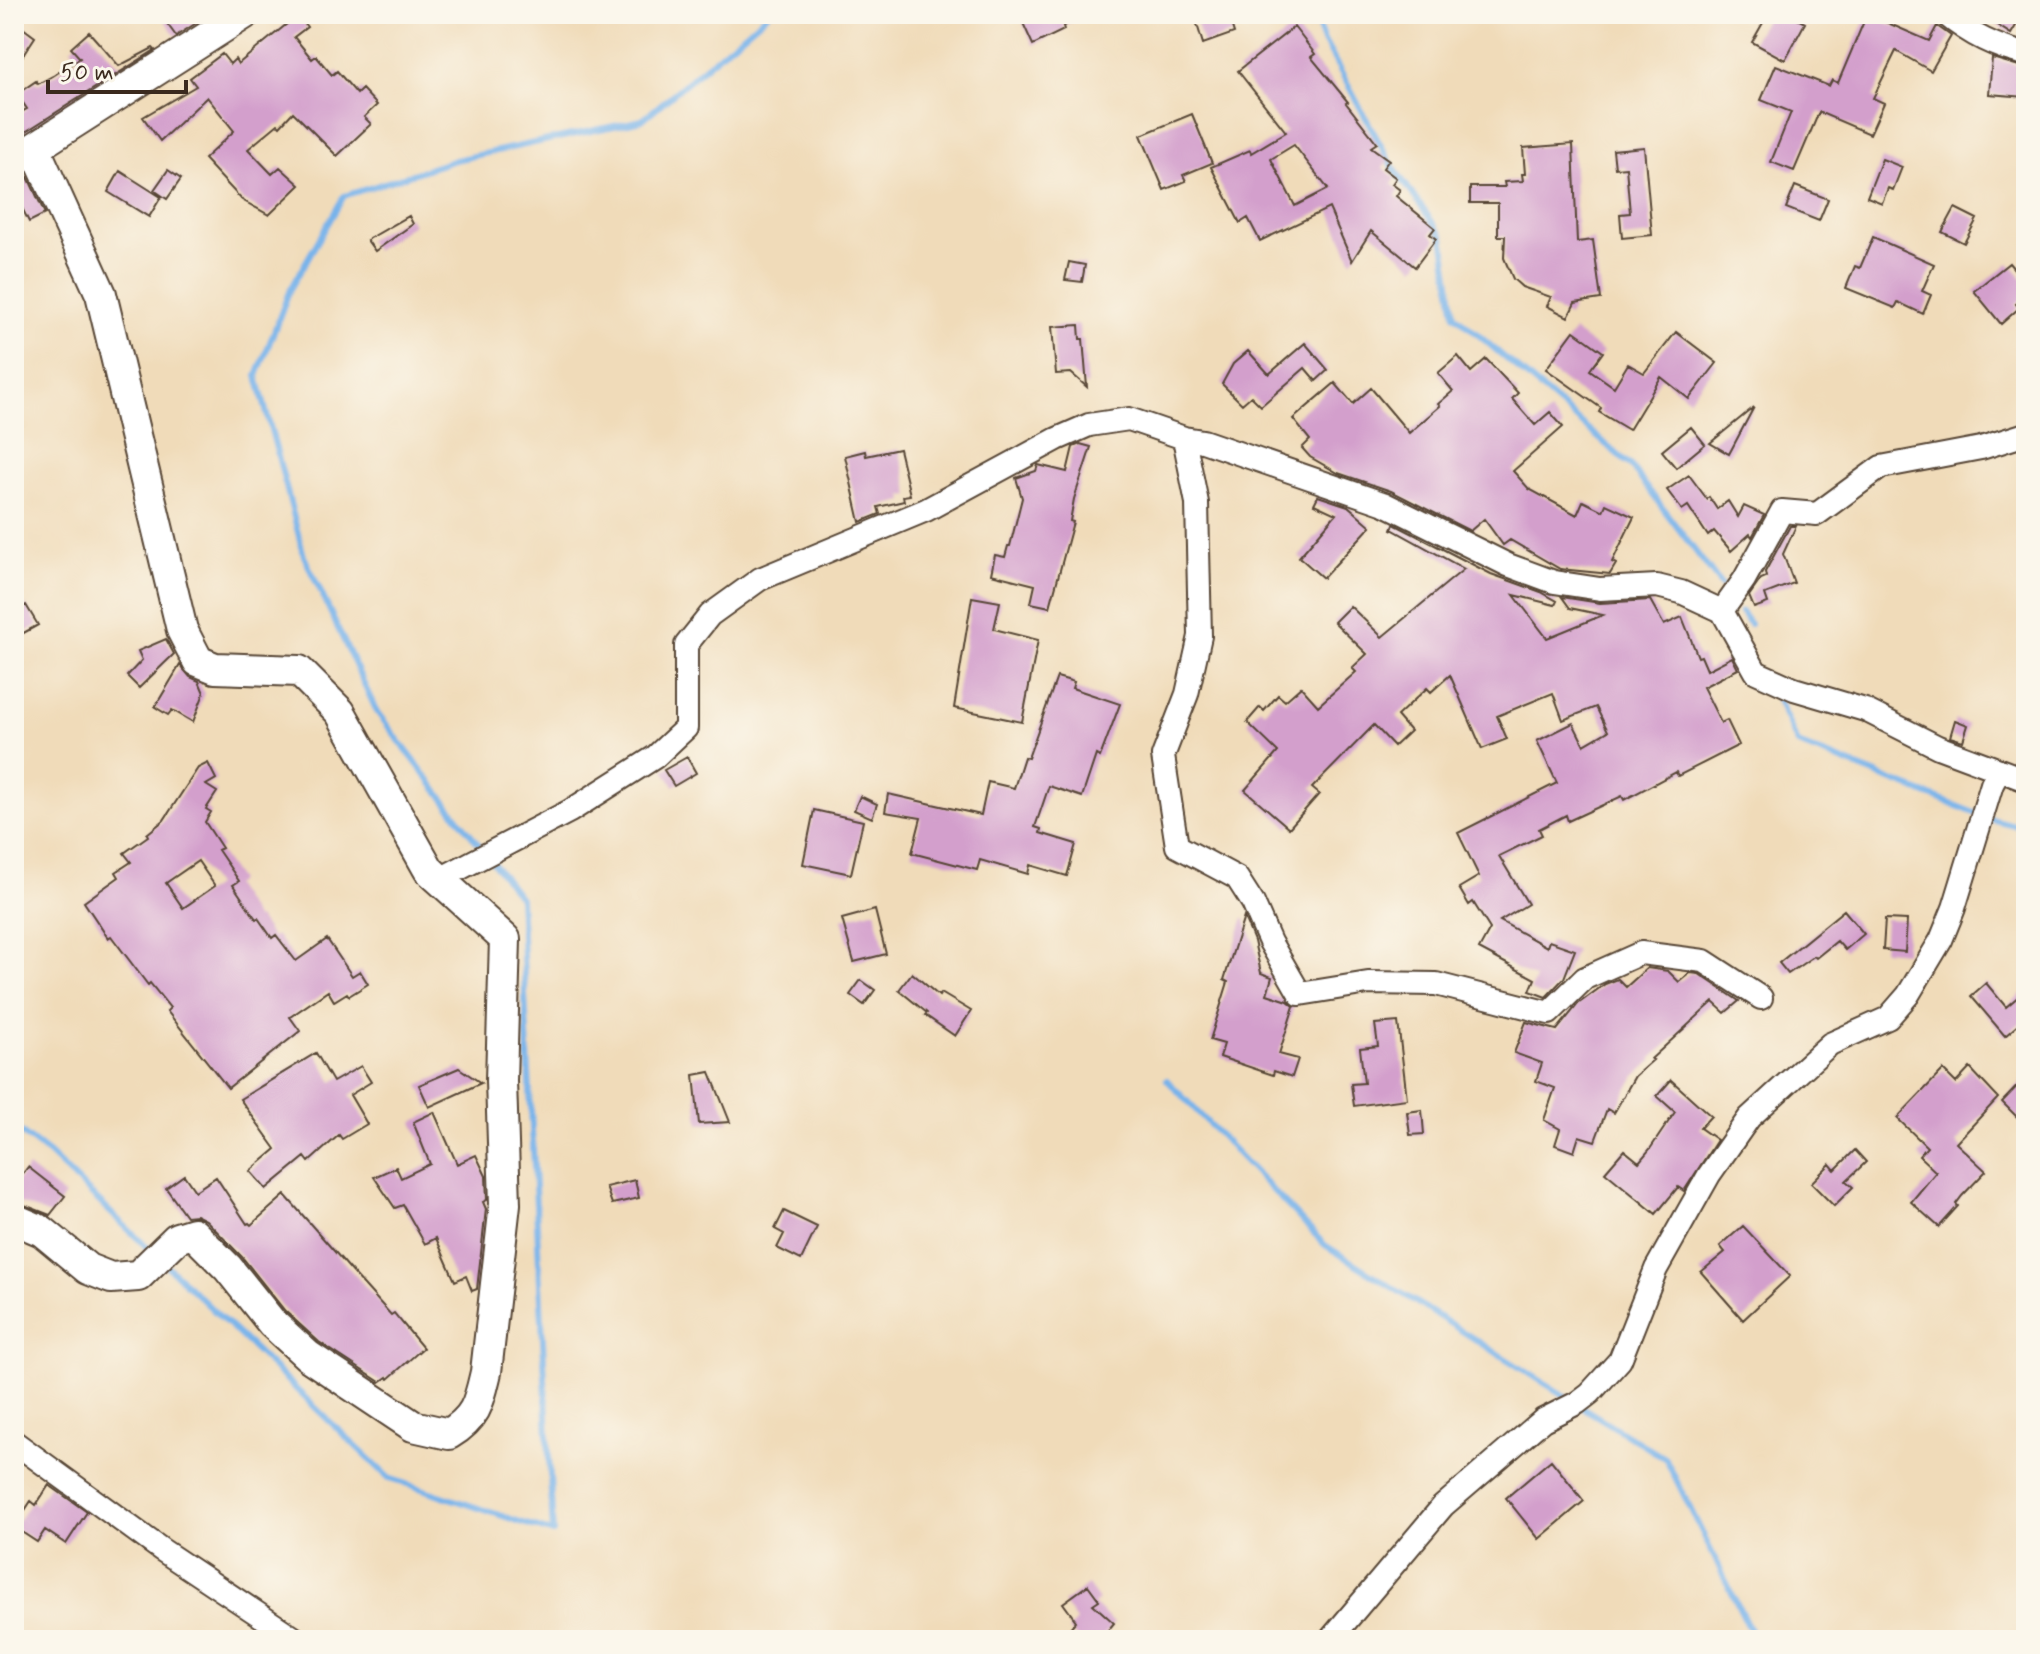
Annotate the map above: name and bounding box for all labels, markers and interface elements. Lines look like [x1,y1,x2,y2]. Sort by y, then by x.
scale bar [48,44,186,94]
text: 50 m [60,58,114,89]

